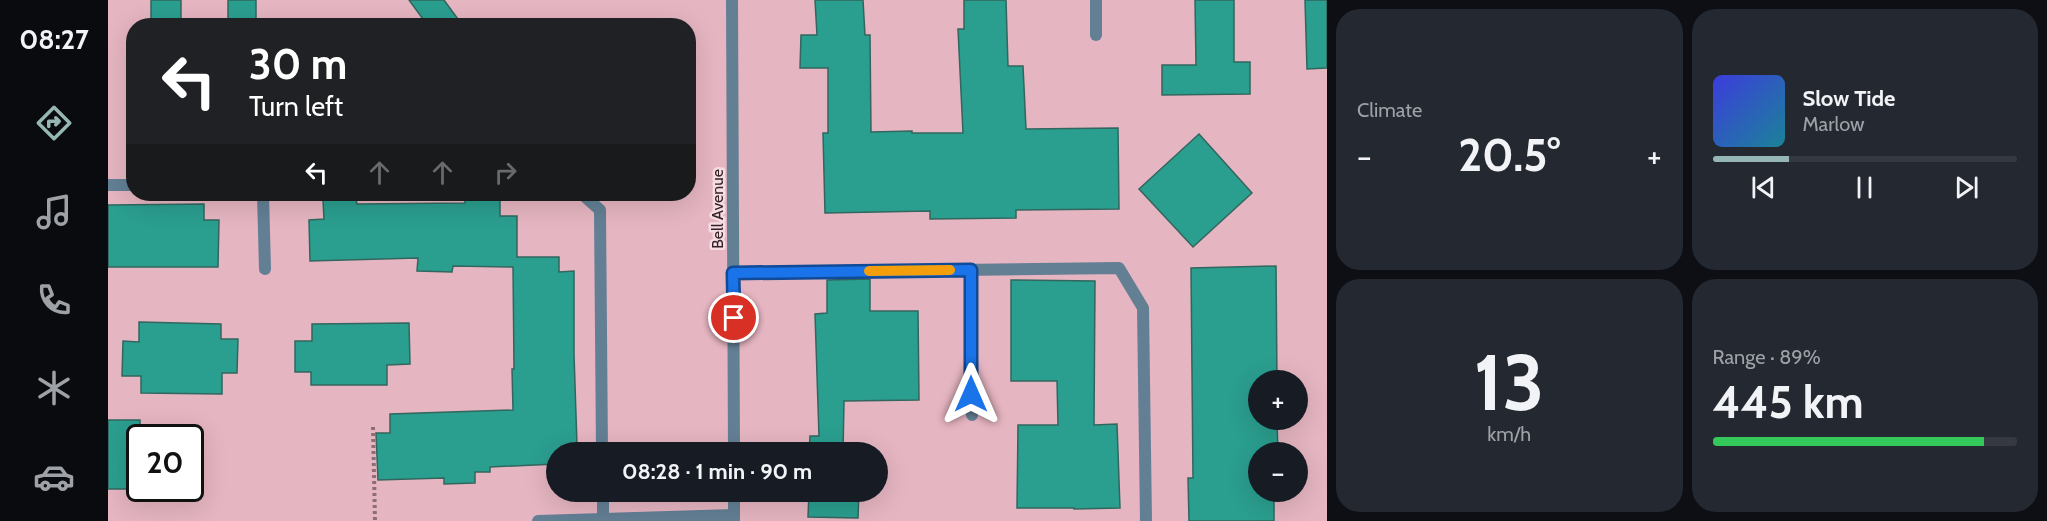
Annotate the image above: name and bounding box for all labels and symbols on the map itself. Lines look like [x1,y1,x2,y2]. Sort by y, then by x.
street label: Bell Avenue [708,169,727,249]
pin [708,292,759,343]
position arrow [939,362,1003,426]
speed limit sign: 20 [126,424,204,502]

